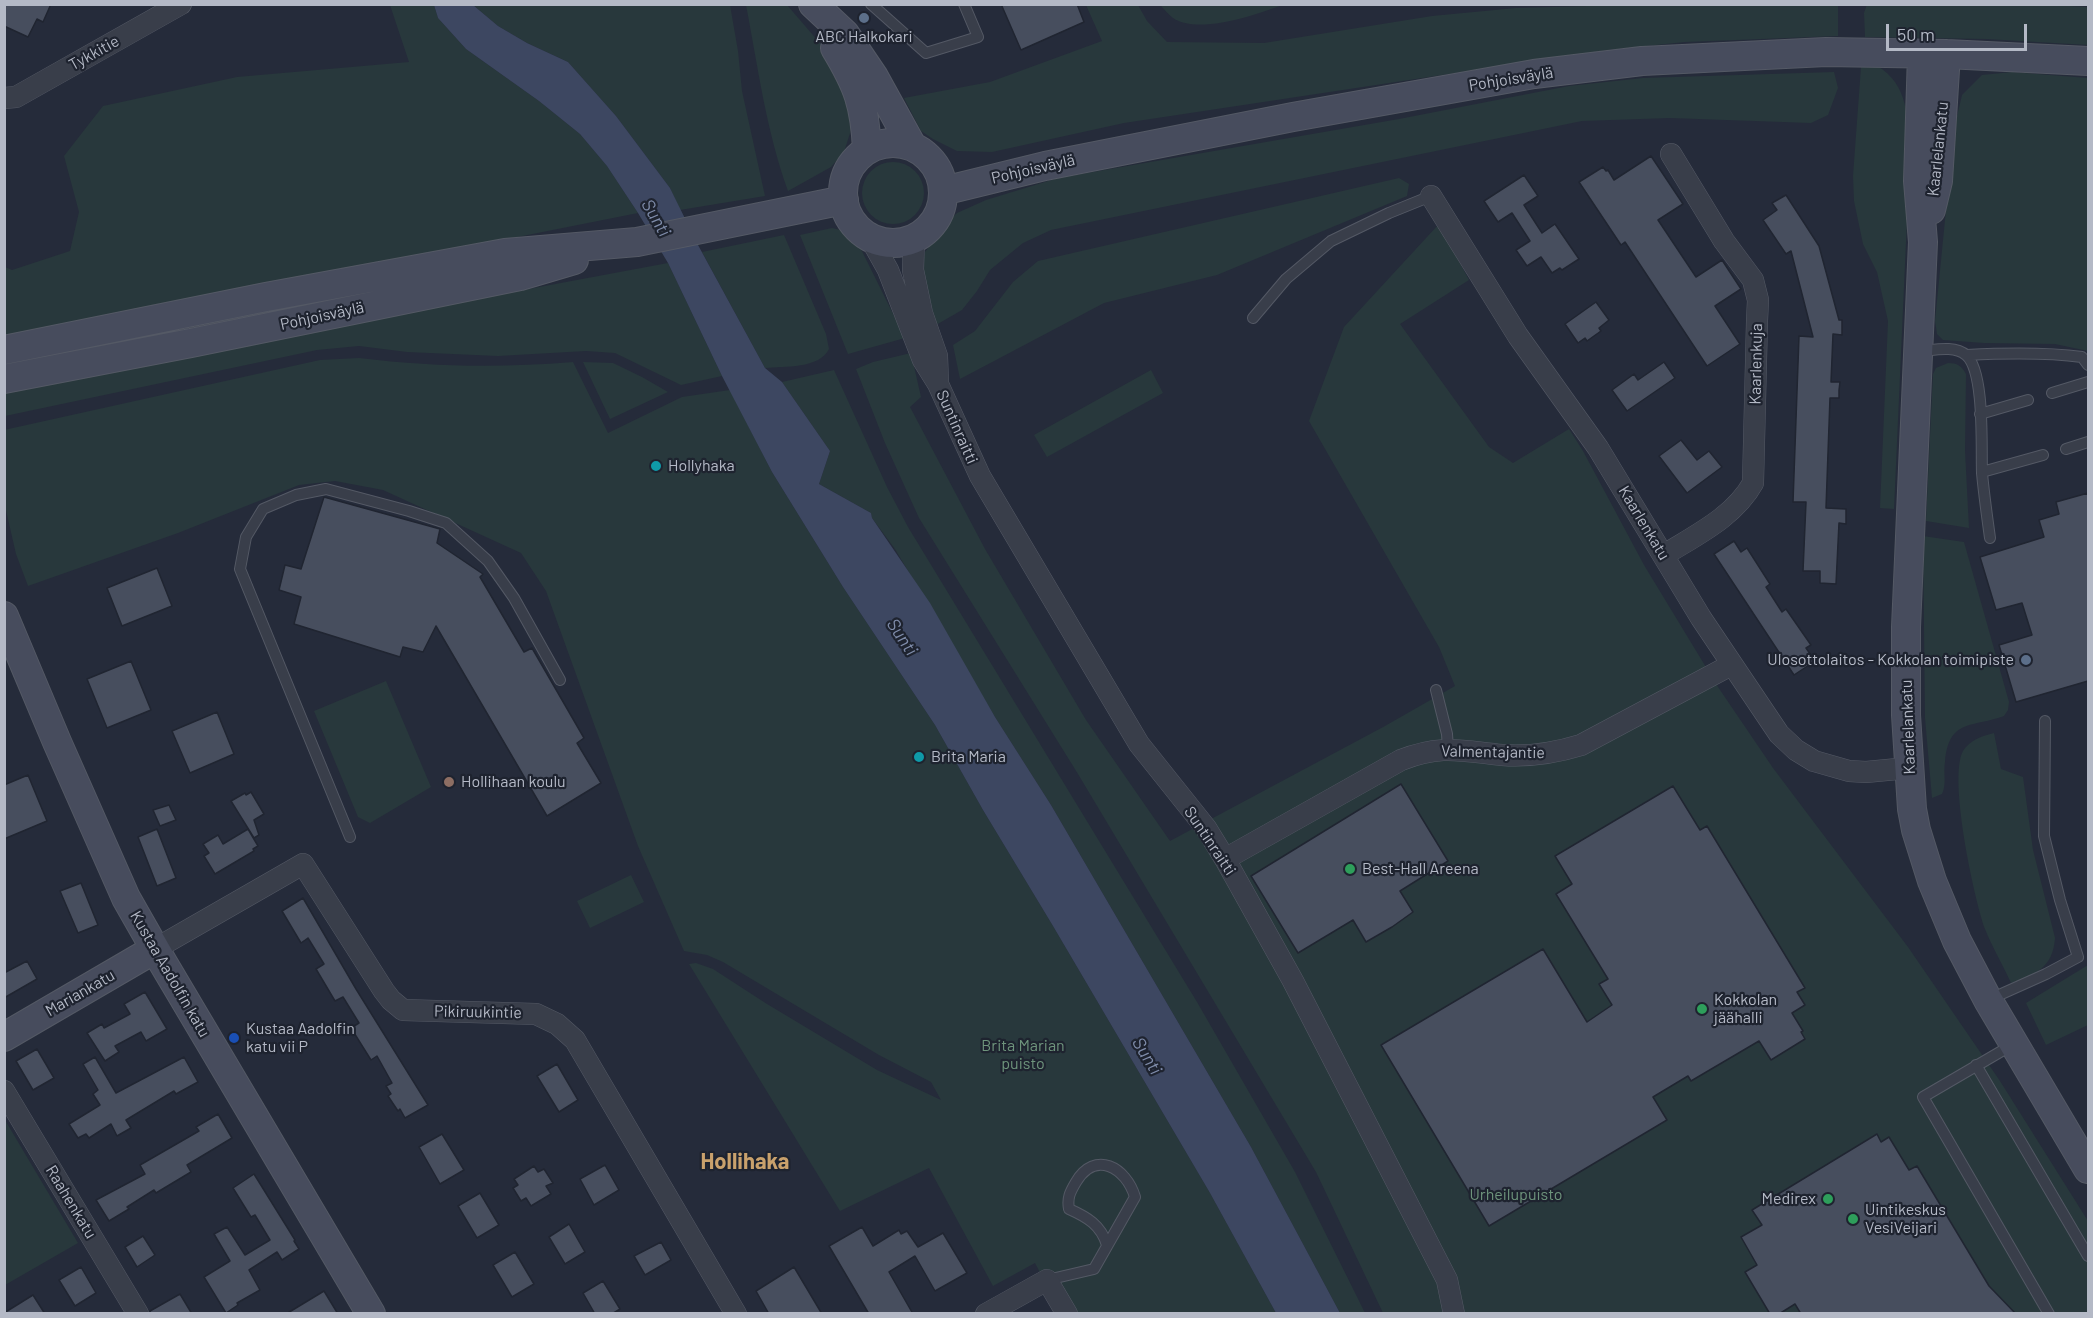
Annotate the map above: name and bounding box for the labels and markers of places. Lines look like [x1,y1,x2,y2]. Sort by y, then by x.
marker: ABC Halkokari [857,11,871,25]
place label: ABC Halkokari [815,27,913,47]
place label: Hollyhaka [668,456,735,476]
marker: Hollyhaka [649,459,663,473]
place label: Ulosottolaitos - Kokkolan toimipiste [1767,650,2014,670]
marker: Ulosottolaitos - Kokkolan toimipiste [2019,653,2033,667]
place label: Brita Maria [931,747,1006,767]
marker: Brita Maria [912,750,926,764]
place label: Hollihaan koulu [461,772,566,792]
marker: Hollihaan koulu [442,775,456,789]
place label: Best‑Hall Areena [1362,859,1479,879]
marker: Best‑Hall Areena [1343,862,1357,876]
place label: Kokkolan jäähalli [1714,990,1777,1028]
marker: Kokkolan jäähalli [1695,1002,1709,1016]
place label: Kustaa Aadolfin katu vii P [246,1019,355,1057]
marker: Kustaa Aadolfin katu vii P [227,1031,241,1045]
place label: Medirex [1762,1189,1816,1209]
marker: Medirex [1821,1192,1835,1206]
place label: Uintikeskus VesiVeijari [1865,1200,1946,1238]
marker: Uintikeskus VesiVeijari [1846,1212,1860,1226]

